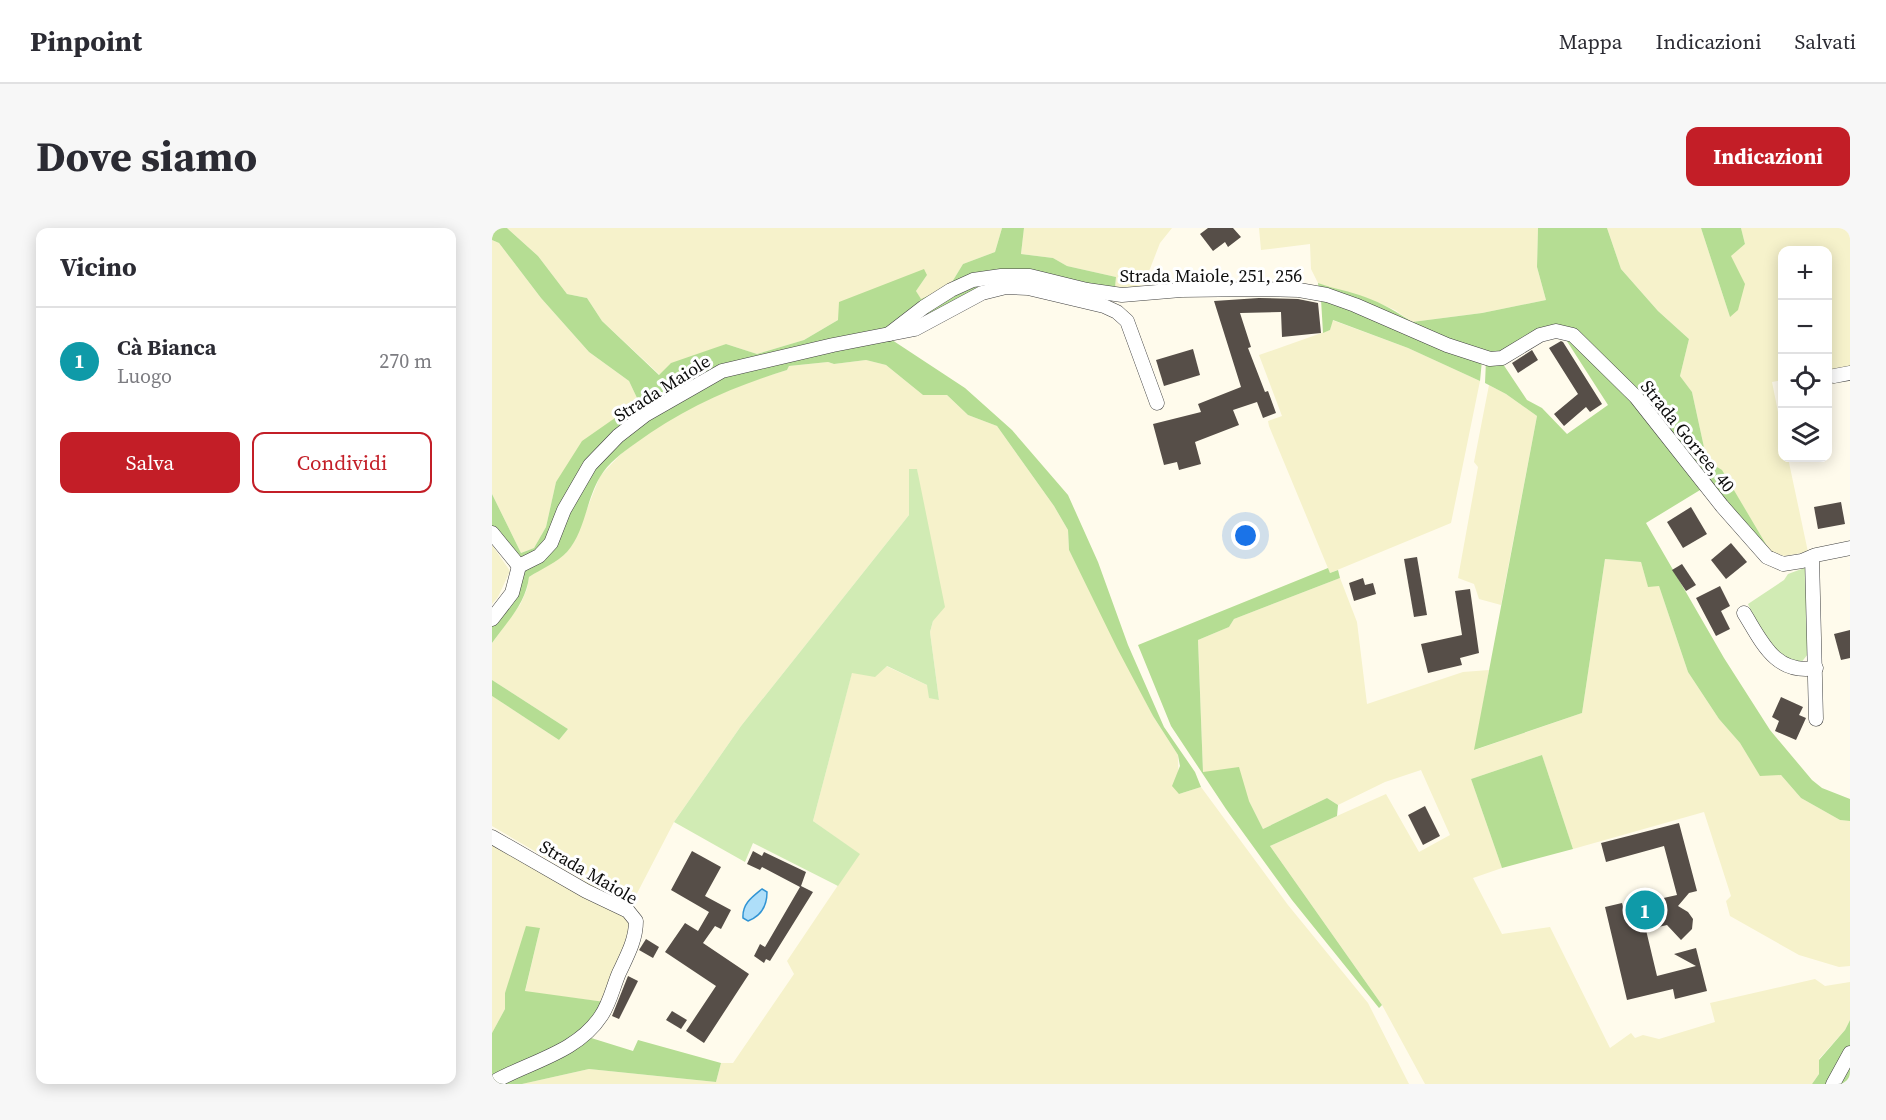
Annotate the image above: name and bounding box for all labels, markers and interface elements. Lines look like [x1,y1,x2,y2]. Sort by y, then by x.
text: Pinpoint [30,22,142,60]
text: Mappa [1559,27,1623,56]
text: Indicazioni [1656,27,1761,56]
text: Salvati [1794,27,1856,56]
text: Dove siamo [36,127,257,185]
button: Indicazioni [1686,127,1850,186]
map controls [1778,246,1832,462]
button: + [1778,246,1832,300]
text: Vicino [60,249,137,285]
street label: Strada Maiole, 251, 256 [1120,263,1302,288]
button: − [1778,300,1832,354]
text: Cà Bianca [117,332,216,362]
text: 1 [74,347,85,375]
text: 270 m [379,347,432,375]
street label: Strada Maiole [609,348,715,428]
button: locate [1778,354,1832,408]
text: Luogo [117,362,172,390]
street label: Strada Gorree, 40 [1635,375,1741,497]
button: layers [1778,408,1832,462]
button: Salva [60,432,240,493]
button: Condividi [252,432,432,493]
your location [1231,521,1260,550]
street label: Strada Maiole [535,834,643,910]
pin: 1 [1626,888,1664,932]

